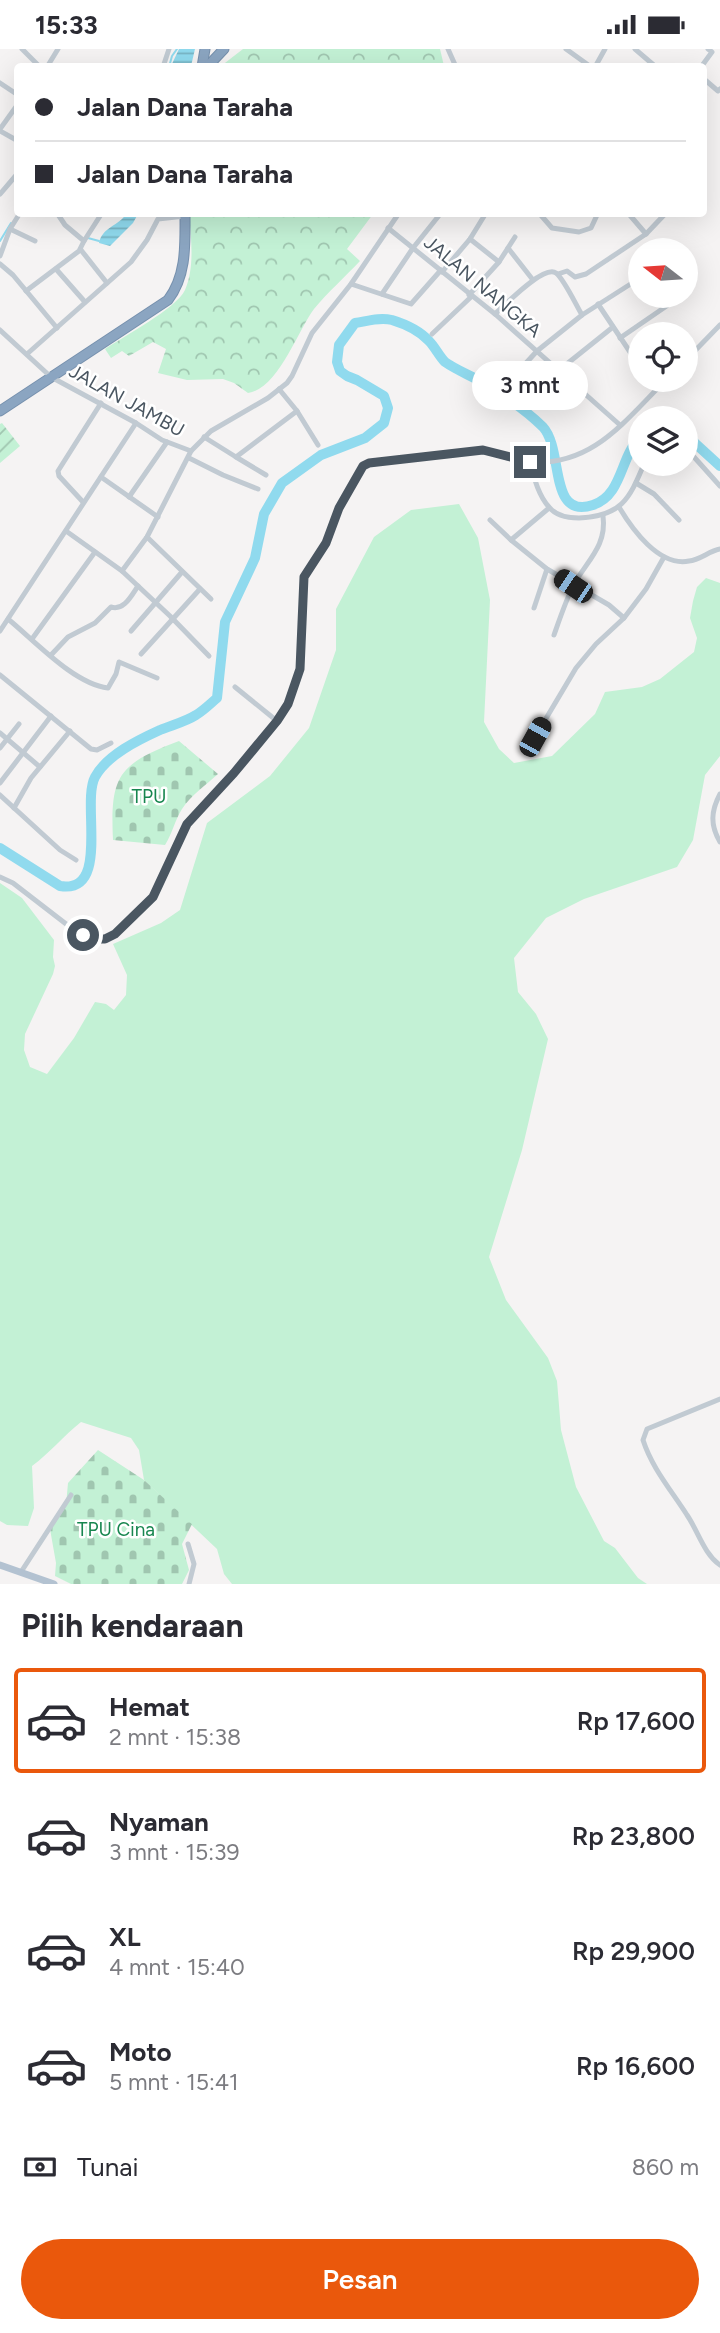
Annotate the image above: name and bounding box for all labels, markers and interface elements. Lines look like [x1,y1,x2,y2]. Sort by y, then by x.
text: 15:33 [35,9,98,41]
text: Jalan Dana Taraha [77,91,293,123]
text: Jalan Dana Taraha [77,158,293,190]
street label: JALAN NANGKA [419,231,546,342]
north arrow [628,238,698,308]
map controls [628,238,698,476]
button: locate [628,322,698,392]
street label: JALAN JAMBU [65,359,189,442]
callout: 3 mnt [472,361,588,409]
text: 3 mnt [500,371,560,399]
button: layers [628,406,698,476]
route end [514,446,546,478]
car [550,566,597,606]
car [516,714,555,760]
park label: TPU [132,785,166,808]
route start [67,919,99,951]
park label: TPU Cina [77,1518,155,1541]
text: Pilih kendaraan [21,1607,244,1645]
icon: car [25,1689,88,1752]
text: Hemat [109,1691,190,1723]
text: Rp 17,600 [577,1705,695,1737]
text: 2 mnt · 15:38 [109,1723,241,1751]
icon: car [25,1804,88,1867]
text: Nyaman [109,1806,209,1838]
text: Rp 23,800 [572,1820,695,1852]
text: 3 mnt · 15:39 [109,1838,240,1866]
icon: car [25,1919,88,1982]
text: XL [109,1921,141,1953]
text: Rp 29,900 [572,1935,695,1967]
text: 4 mnt · 15:40 [109,1953,245,1981]
icon: car [25,2034,88,2097]
text: Moto [109,2036,172,2068]
text: Rp 16,600 [576,2050,695,2082]
text: 5 mnt · 15:41 [109,2068,239,2096]
icon: cash [21,2148,59,2186]
text: Tunai [77,2151,138,2183]
text: 860 m [632,2153,699,2181]
button: Pesan [21,2239,699,2319]

